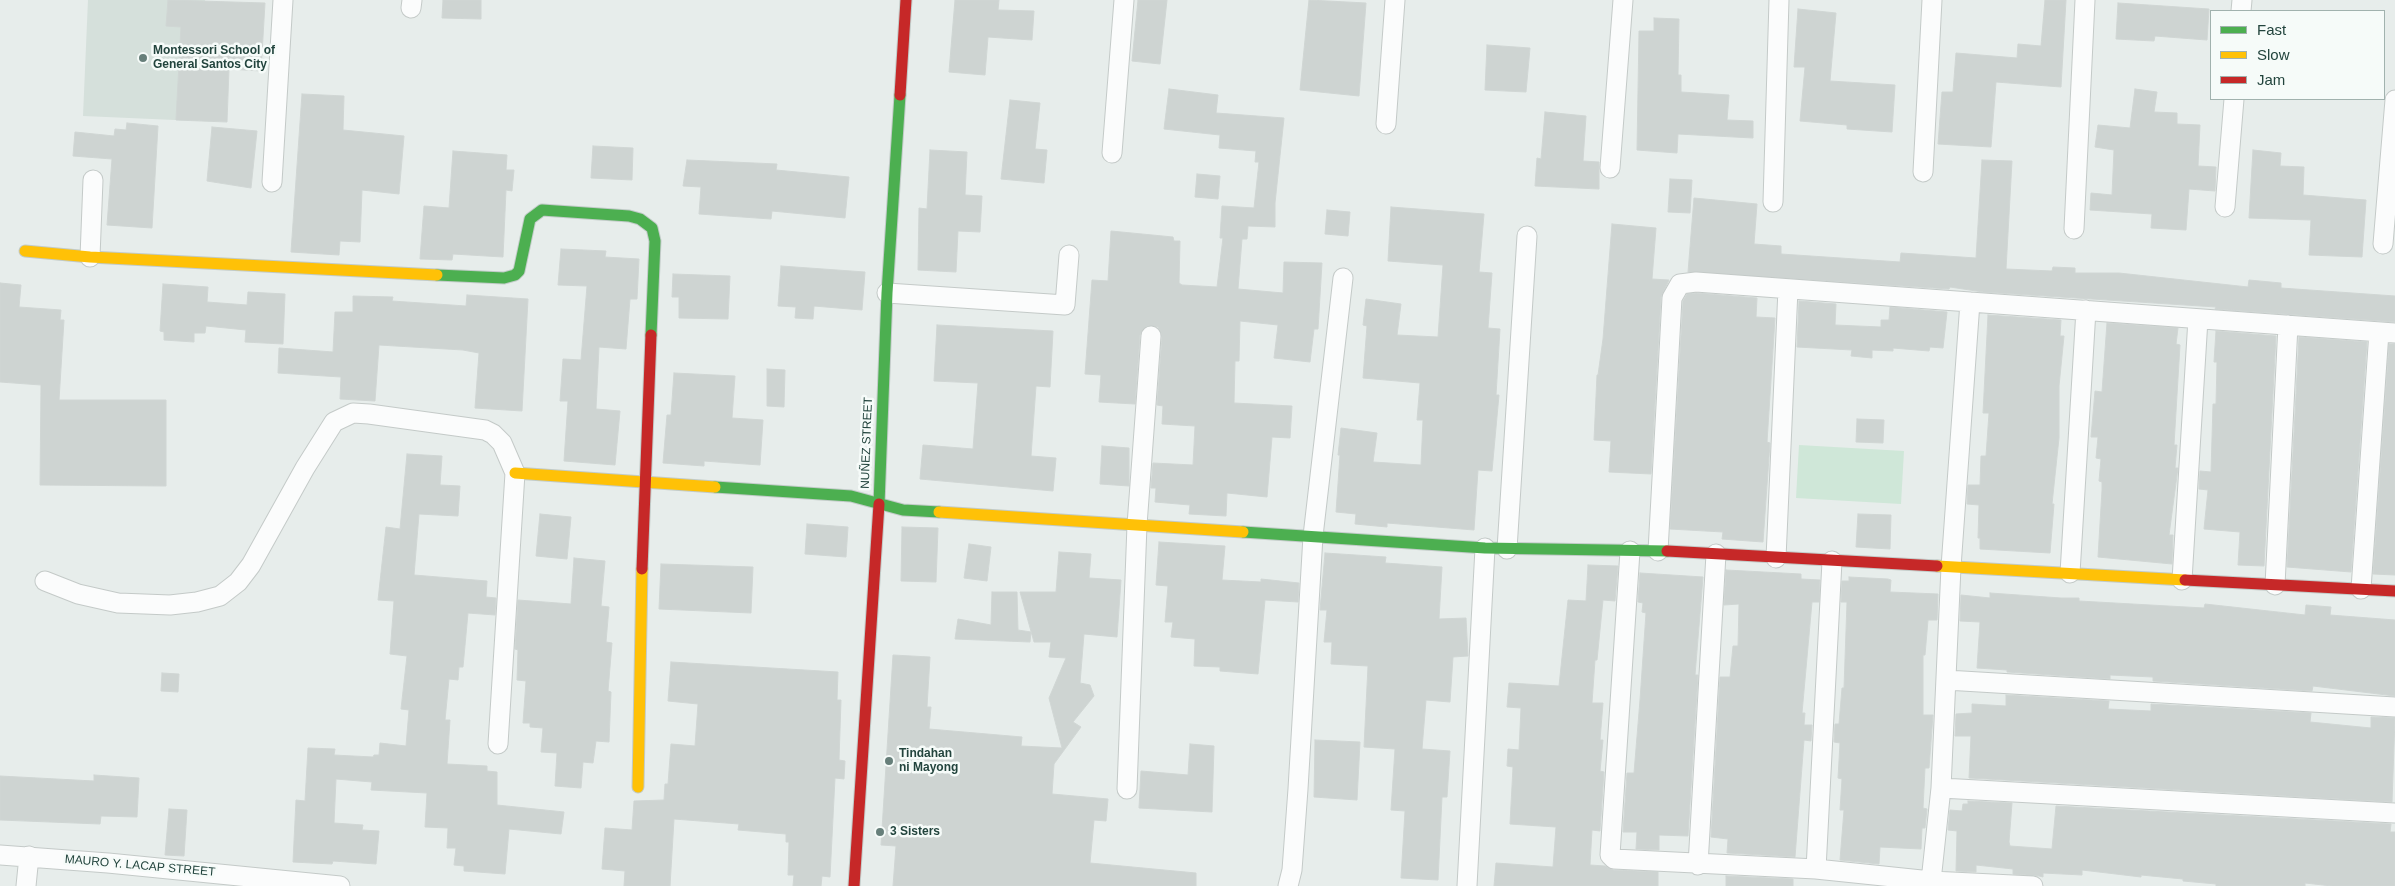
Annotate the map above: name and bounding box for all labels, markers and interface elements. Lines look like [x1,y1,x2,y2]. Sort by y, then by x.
legend [2210,10,2385,100]
text: Fast [2257,21,2286,38]
place label: Montessori School of General Santos City [153,44,275,72]
text: Slow [2257,46,2290,63]
marker: Montessori School of General Santos City [137,52,149,64]
text: Jam [2257,71,2285,88]
street label: NUÑEZ STREET [858,397,876,489]
place label: Tindahan ni Mayong [899,747,958,775]
marker: Tindahan ni Mayong [883,755,895,767]
place label: 3 Sisters [890,825,940,839]
marker: 3 Sisters [874,826,886,838]
street label: MAURO Y. LACAP STREET [64,852,216,880]

